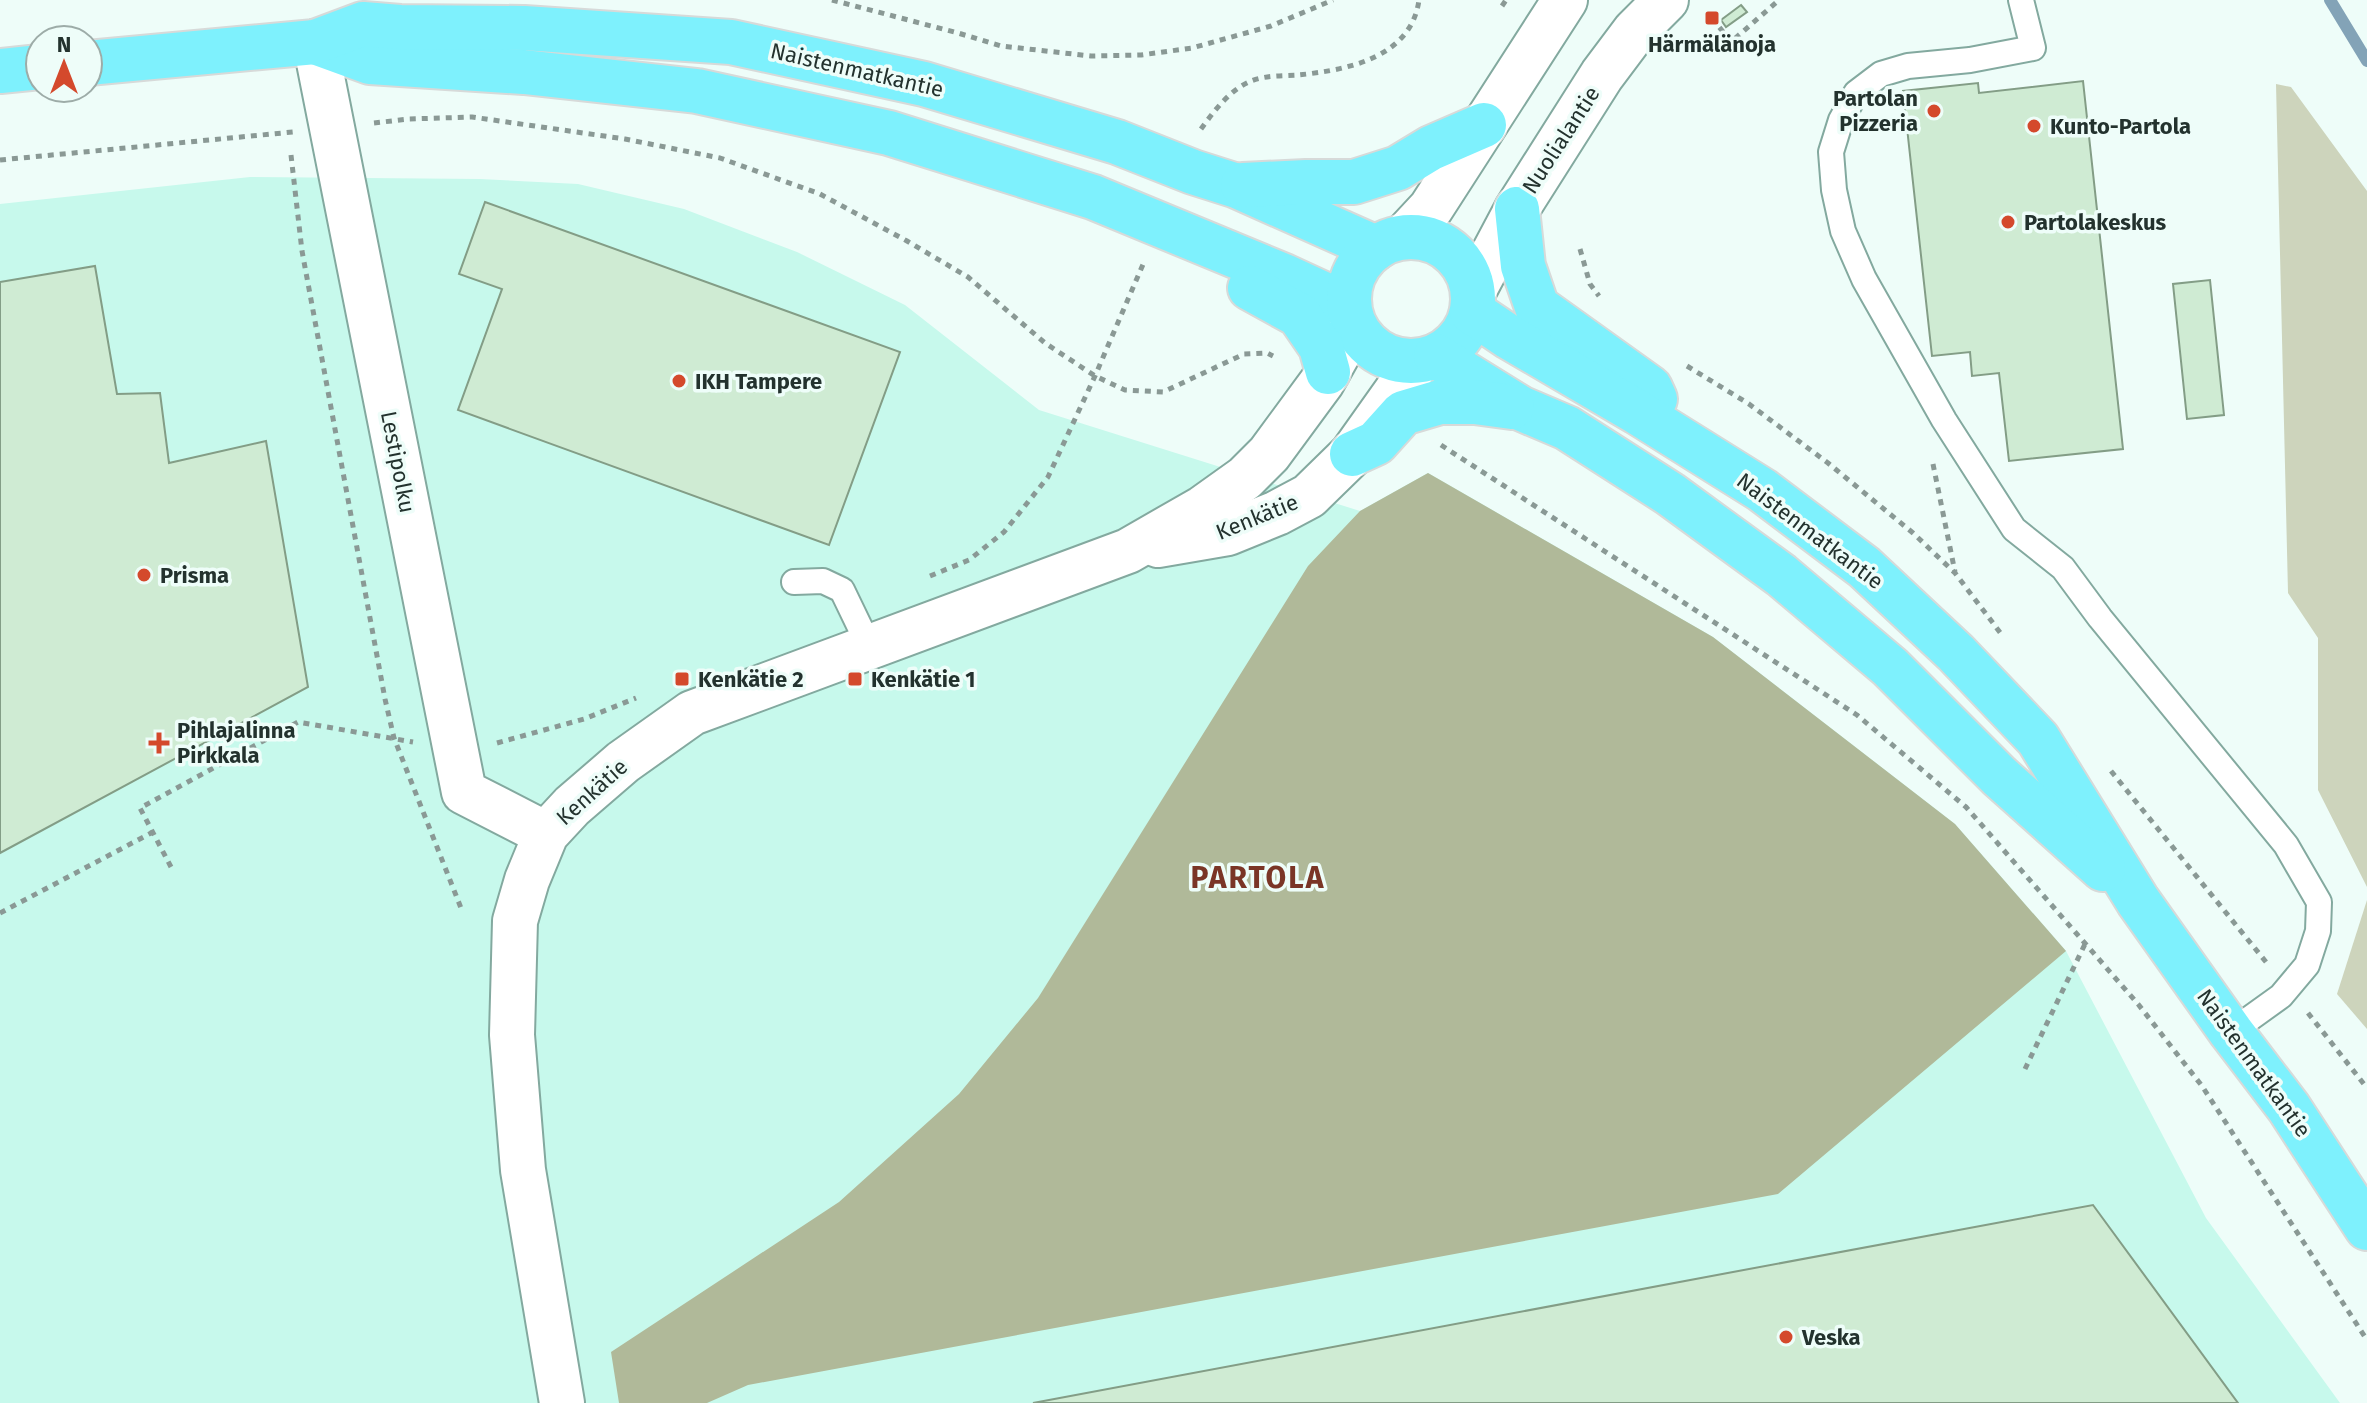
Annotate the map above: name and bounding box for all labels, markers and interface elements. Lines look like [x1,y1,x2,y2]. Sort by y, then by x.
marker: Härmälänoja [1703,9,1721,27]
north arrow [24,24,104,104]
text: N [57,31,71,58]
place label: Härmälänoja [1648,31,1776,58]
street label: Naistenmatkantie [768,37,946,103]
street label: Nuolialantie [1516,81,1606,199]
place label: Partolan Pizzeria [1833,85,1918,137]
marker: Partolan Pizzeria [1925,102,1943,120]
place label: Kunto-Partola [2050,113,2191,140]
marker: Kunto-Partola [2025,117,2043,135]
place label: Partolakeskus [2024,209,2167,236]
marker: Partolakeskus [1999,213,2017,231]
place label: IKH Tampere [695,368,822,395]
marker: IKH Tampere [670,372,688,390]
street label: Lestipolku [375,409,421,515]
street label: Naistenmatkantie [1731,467,1889,595]
street label: Kenkätie [1212,488,1302,546]
place label: Prisma [160,562,229,589]
marker: Prisma [135,566,153,584]
place label: Kenkätie 2 [698,666,804,693]
place label: Kenkätie 1 [871,666,976,693]
marker: Kenkätie 2 [673,670,691,688]
marker: Kenkätie 1 [846,670,864,688]
place label: Pihlajalinna Pirkkala [177,717,296,769]
marker: Pihlajalinna Pirkkala [148,732,170,754]
street label: Kenkätie [551,753,633,831]
district label: PARTOLA [1191,860,1325,896]
street label: Naistenmatkantie [2191,984,2317,1142]
place label: Veska [1801,1324,1861,1351]
marker: Veska [1777,1328,1795,1346]

